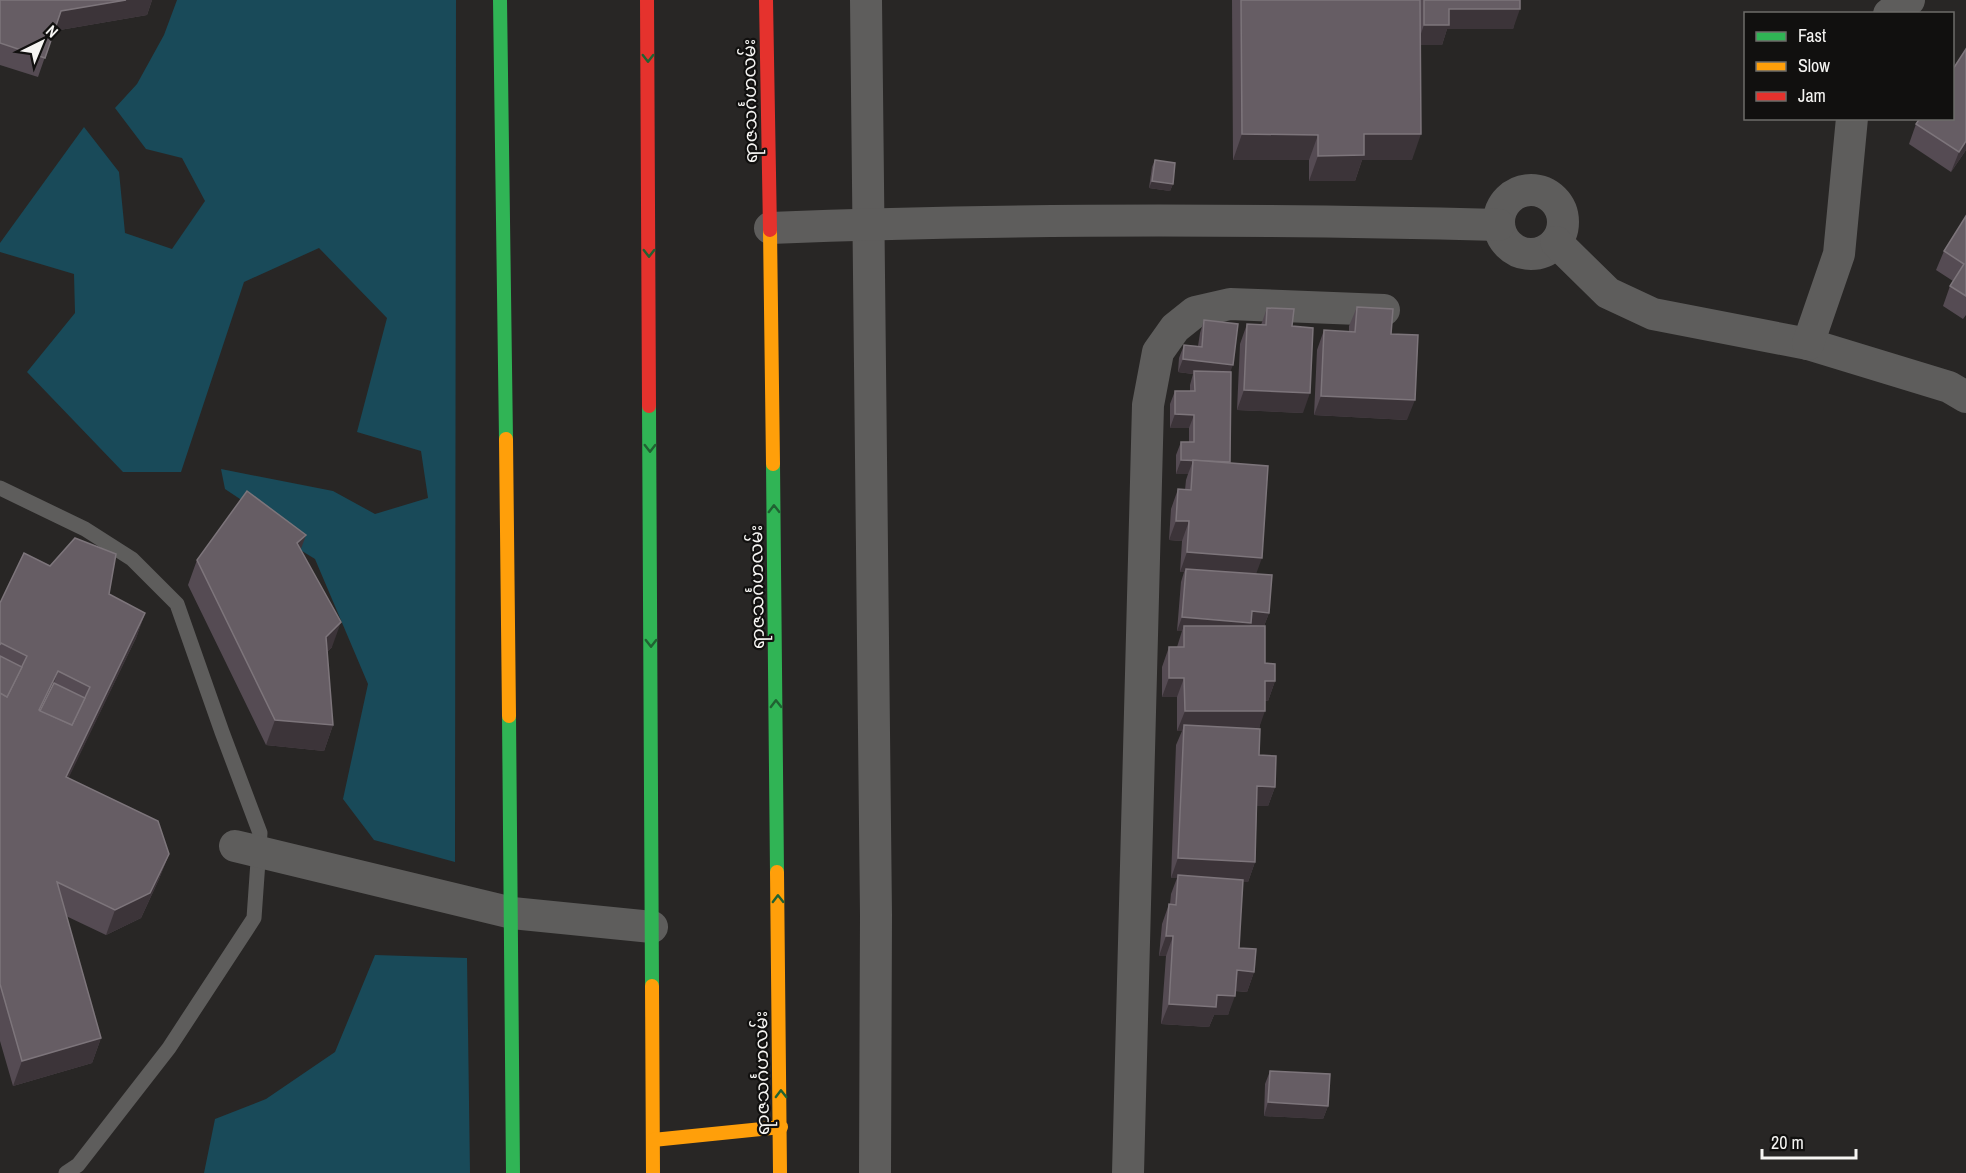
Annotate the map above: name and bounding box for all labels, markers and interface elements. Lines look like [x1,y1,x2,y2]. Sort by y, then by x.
north arrow [12,12,72,72]
legend [1744,12,1954,120]
text: N [41,20,63,42]
text: Fast [1798,23,1826,48]
street label: ရာဇသင်္ဂဟလမ်း [736,39,766,163]
text: Slow [1798,53,1830,78]
one-way arrow [642,54,654,63]
text: Jam [1798,83,1826,108]
one-way arrow [643,249,655,258]
one-way arrow [644,444,656,453]
one-way arrow [767,504,780,513]
street label: ရာဇသင်္ဂဟလမ်း [743,525,773,649]
one-way arrow [645,639,657,648]
one-way arrow [770,699,782,708]
one-way arrow [772,894,785,903]
street label: ရာဇသင်္ဂဟလမ်း [748,1011,778,1135]
one-way arrow [775,1089,787,1098]
scale bar [1762,1122,1856,1160]
text: 20 m [1771,1130,1804,1155]

